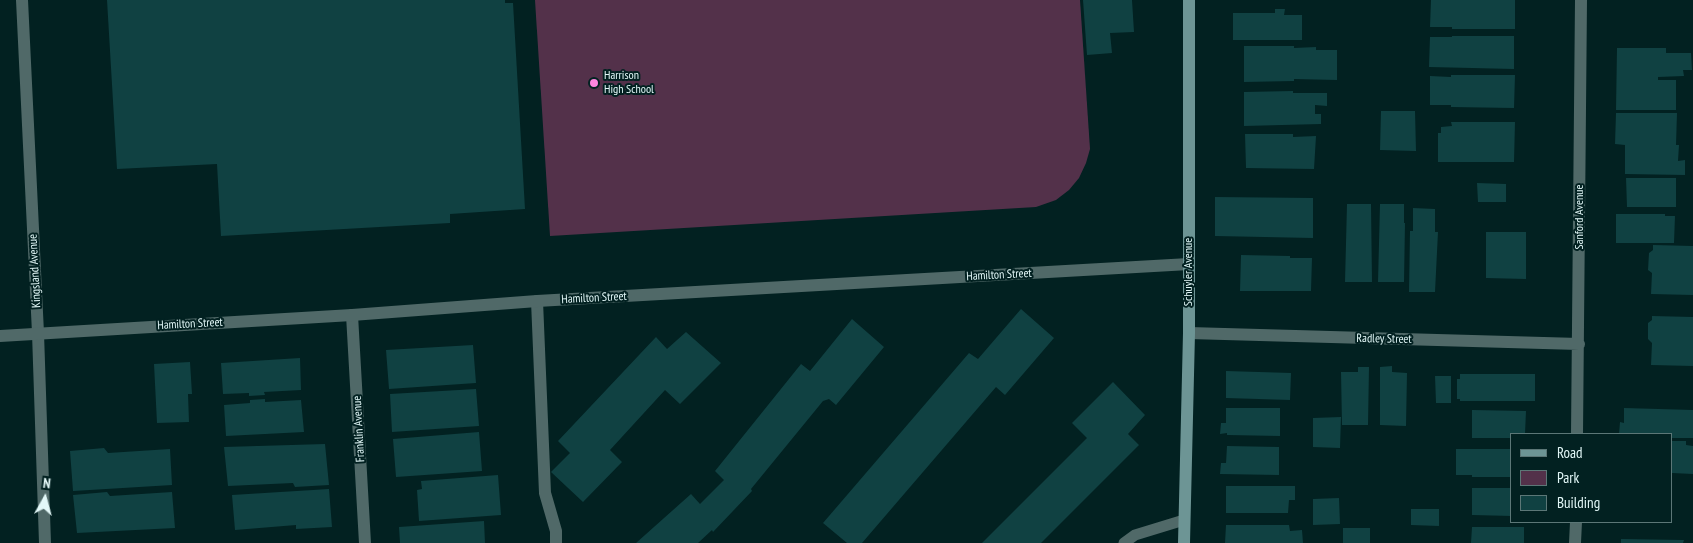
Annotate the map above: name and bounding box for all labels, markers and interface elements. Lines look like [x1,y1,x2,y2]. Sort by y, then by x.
place label: Harrison High School [604,69,654,97]
marker: Harrison High School [588,77,600,89]
street label: Sanford Avenue [1573,185,1587,249]
street label: Kingsland Avenue [26,234,44,308]
street label: Schuyler Avenue [1182,238,1196,306]
street label: Hamilton Street [966,266,1032,284]
street label: Hamilton Street [561,289,627,307]
street label: Hamilton Street [157,315,223,333]
street label: Radley Street [1356,331,1412,347]
street label: Franklin Avenue [350,395,368,463]
legend [1510,433,1673,523]
text: Road [1557,443,1583,462]
text: Park [1557,468,1579,487]
north arrow [20,473,70,523]
text: N [42,474,52,493]
text: Building [1557,493,1600,512]

